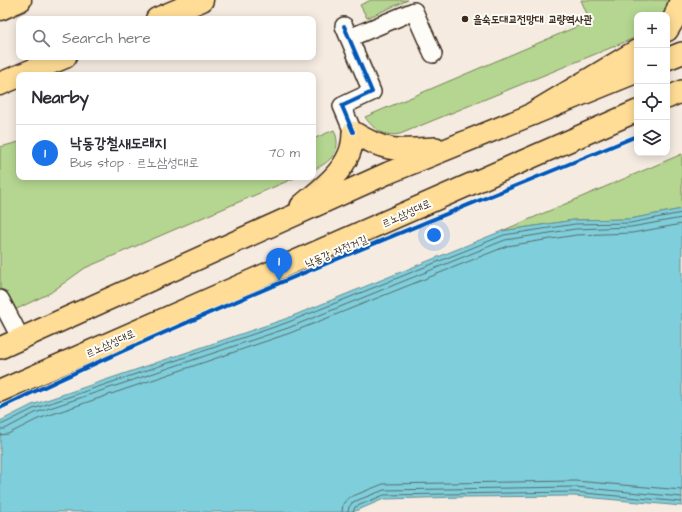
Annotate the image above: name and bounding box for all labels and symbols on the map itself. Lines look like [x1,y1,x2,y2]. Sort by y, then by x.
place label: 을숙도대교전망대 교량역사관 [473,12,593,27]
marker: 을숙도대교전망대 교량역사관 [460,14,470,24]
street label: 르노삼성대로 [379,196,434,231]
your location [424,225,444,245]
street label: 낙동강 자전거길 [303,232,370,271]
pin: 1 [266,248,292,281]
street label: 르노삼성대로 [83,326,138,361]

